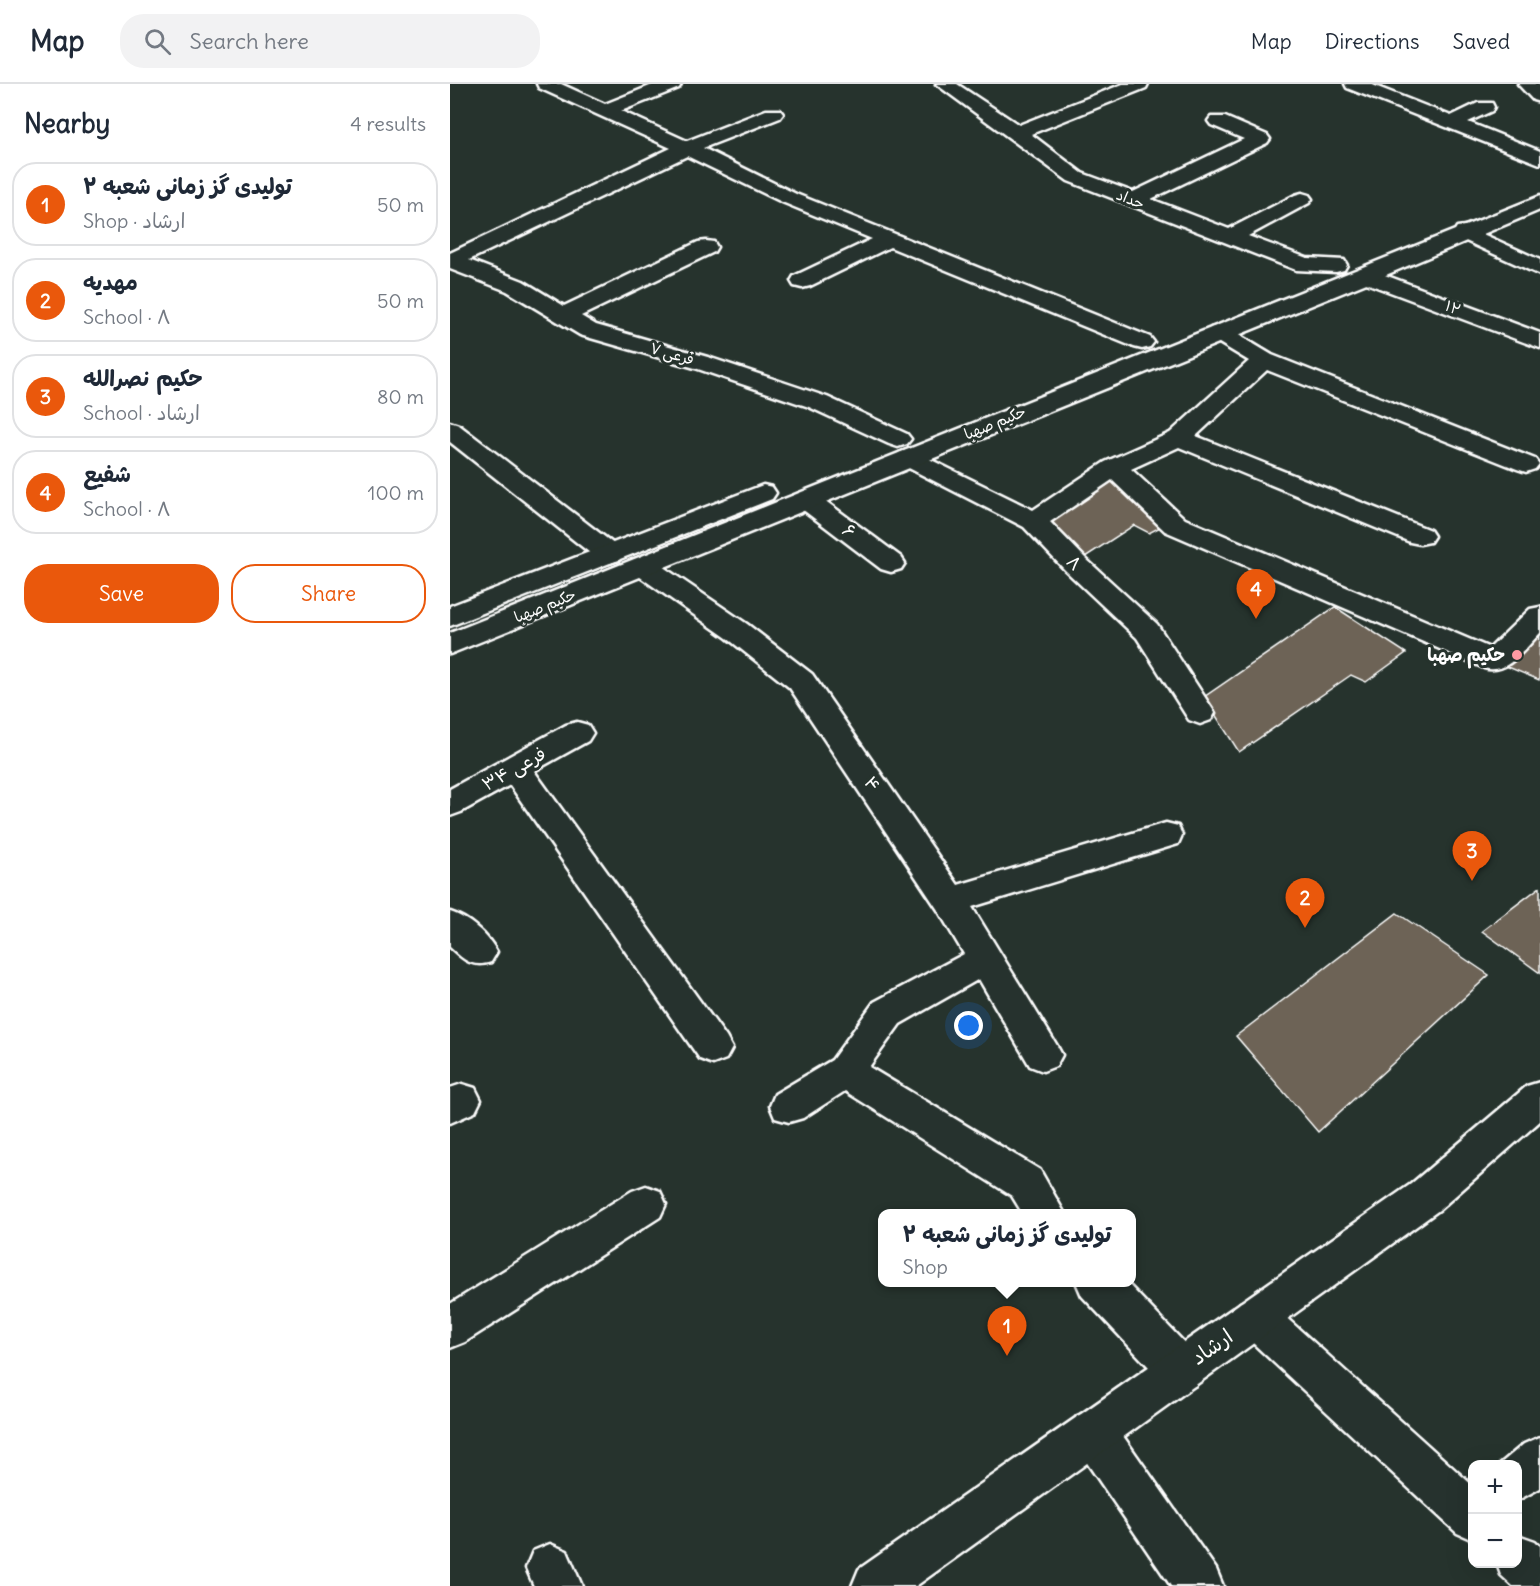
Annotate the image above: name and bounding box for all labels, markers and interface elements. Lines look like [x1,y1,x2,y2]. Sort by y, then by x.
search box [120,14,540,68]
text: Map [30,23,84,59]
icon: search [141,25,174,58]
text: Search here [189,27,309,55]
text: Map [1251,28,1292,55]
text: Directions [1325,28,1419,55]
text: Saved [1452,28,1510,55]
text: Nearby [24,107,110,140]
text: 4 results [350,111,426,136]
text: تولیدی گز زمانی شعبه ۲ [83,172,292,200]
street label: حداد [1114,185,1147,213]
text: 1 [42,192,49,217]
text: 50 m [377,192,424,217]
text: Shop · ارشاد [83,208,185,233]
text: مهدیه [83,268,138,296]
text: 2 [40,288,51,313]
text: 50 m [377,288,424,313]
street label: ۱۲ [1442,296,1464,319]
text: School · ۸ [83,304,171,329]
street label: فرعی ۷ [648,338,696,370]
text: حکیم نصرالله [83,364,203,392]
text: 3 [40,384,51,409]
text: 80 m [377,384,424,409]
text: School · ارشاد [83,400,200,425]
street label: حکیم صهبا [961,402,1030,446]
text: شفیع [83,460,131,488]
text: 4 [40,480,51,505]
text: 100 m [367,480,424,505]
text: School · ۸ [83,496,171,521]
street label: ۶ [838,518,861,543]
street label: ۸ [1062,550,1087,575]
button: Save [24,564,219,623]
button: Share [231,564,426,623]
pin: 4 [1236,570,1276,619]
street label: حکیم صهبا [511,585,580,629]
place label: حکیم صهبا [1427,643,1505,669]
marker: حکیم صهبا [1510,648,1524,662]
street label: فرعی ۳۴ [478,742,550,796]
street label: ۴ [859,772,886,796]
pin: 3 [1452,832,1492,881]
pin: 2 [1286,878,1324,928]
your location [954,1011,983,1040]
popup [878,1209,1136,1287]
text: تولیدی گز زمانی شعبه ۲ [903,1220,1111,1248]
text: Shop [903,1254,948,1279]
pin: 1 [988,1306,1026,1356]
street label: ارشاد [1185,1323,1238,1371]
map controls [1468,1460,1522,1568]
button: + [1468,1460,1522,1514]
button: − [1468,1514,1522,1568]

